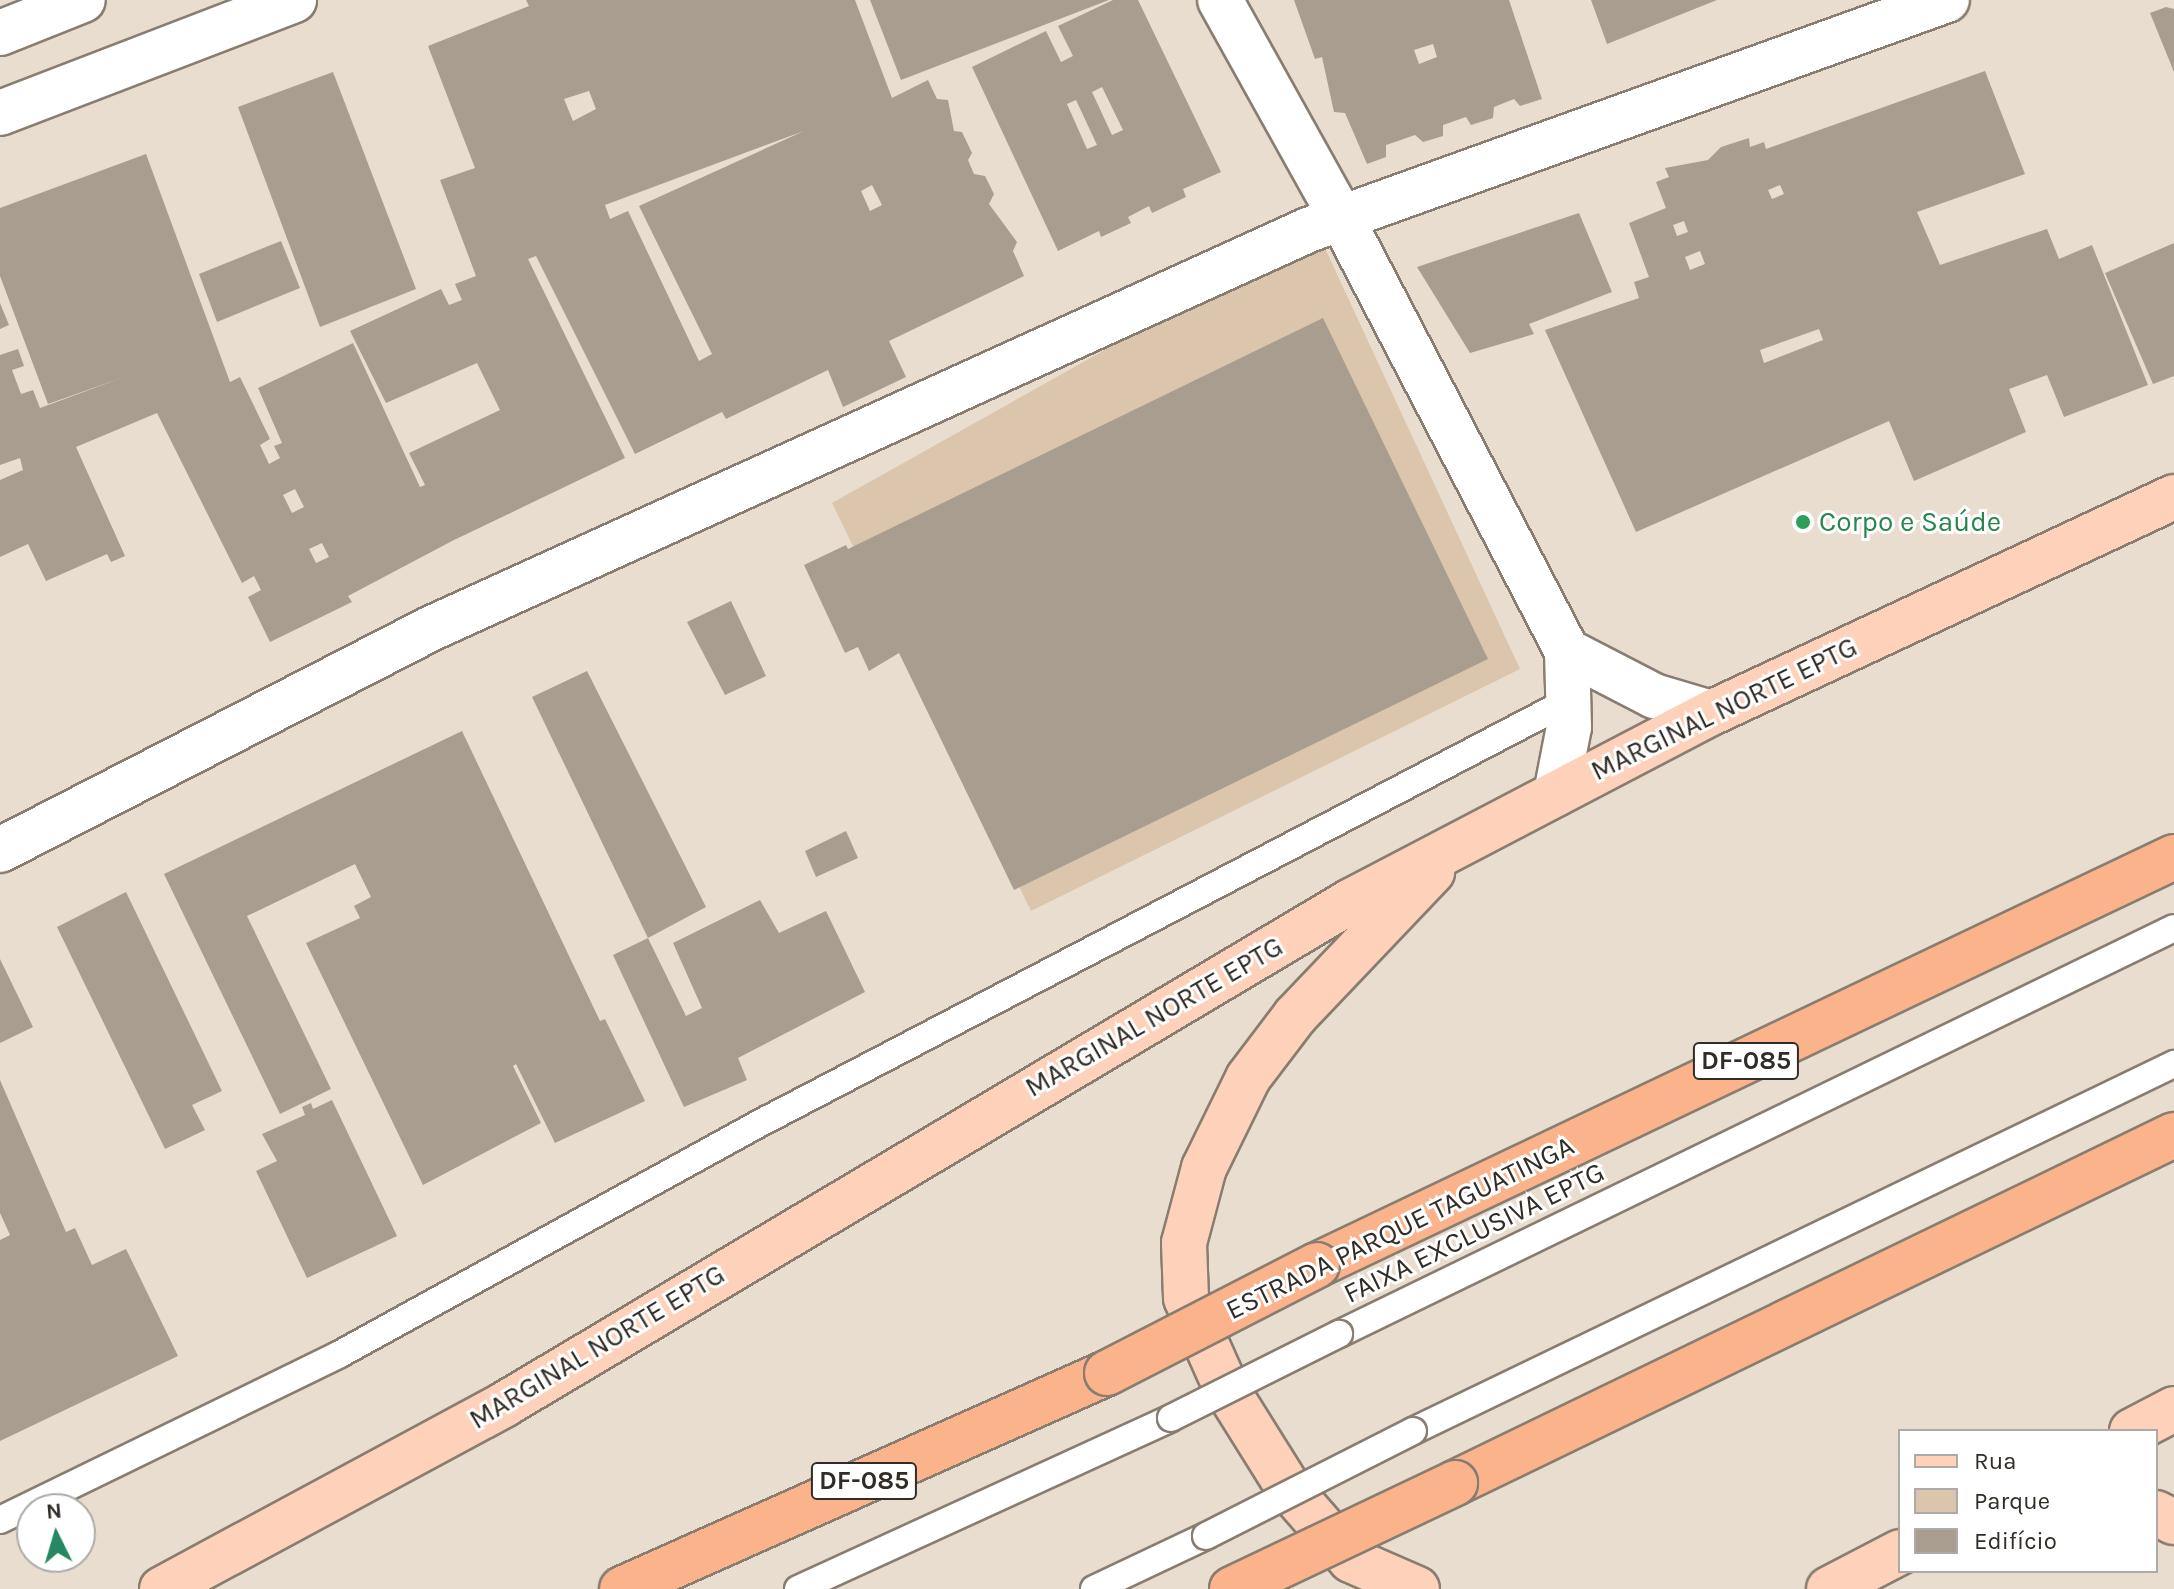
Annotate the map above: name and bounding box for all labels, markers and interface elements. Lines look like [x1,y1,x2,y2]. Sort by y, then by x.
place label: Corpo e Saúde [1819,505,2001,539]
marker: Corpo e Saúde [1794,513,1812,531]
street label: MARGINAL NORTE EPTG [1585,630,1863,788]
street label: MARGINAL NORTE EPTG [1019,929,1289,1105]
road number: DF-085 [1692,1039,1800,1083]
street label: ESTRADA PARQUE TAGUATINGA [1221,1129,1579,1327]
street label: FAIXA EXCLUSIVA EPTG [1338,1155,1610,1311]
street label: MARGINAL NORTE EPTG [463,1257,731,1437]
legend [1898,1429,2158,1573]
text: Rua [1974,1447,2016,1475]
road number: DF-085 [810,1459,918,1503]
text: Parque [1974,1487,2050,1515]
north arrow [16,1493,96,1573]
text: N [45,1497,63,1525]
text: Edifício [1974,1527,2057,1555]

